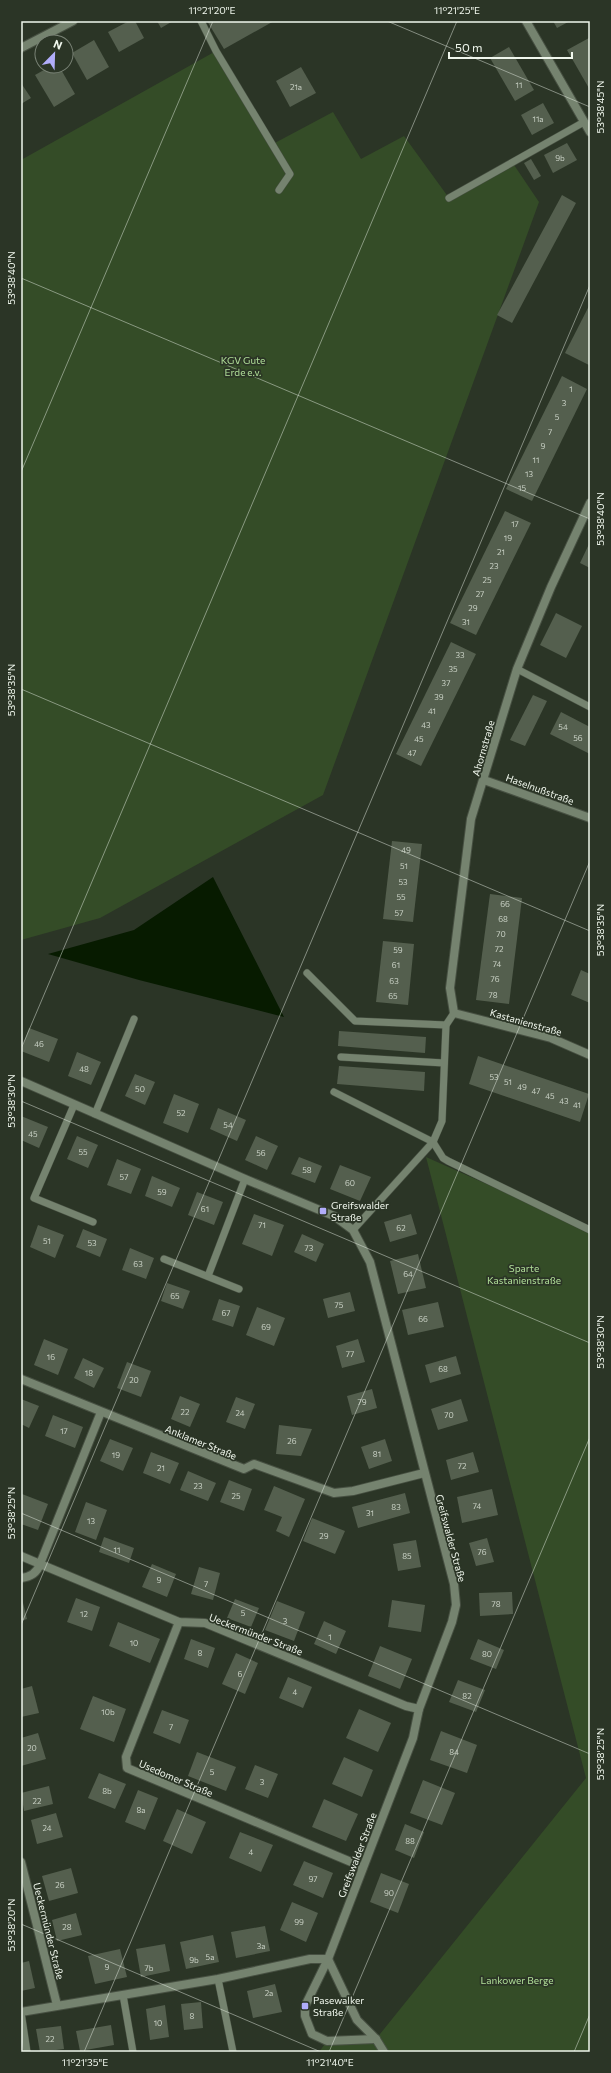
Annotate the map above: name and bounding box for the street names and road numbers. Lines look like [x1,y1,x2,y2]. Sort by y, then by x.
street label: Ahornstraße [469,719,497,777]
street label: Haselnußstraße [504,771,576,807]
street label: Kastanienstraße [489,1006,563,1038]
street label: Anklamer Straße [163,1422,239,1462]
street label: Greifswalder Straße [434,1493,468,1583]
street label: Ueckermünder Straße [207,1611,305,1657]
street label: Usedomer Straße [137,1757,215,1799]
street label: Greifswalder Straße [335,1811,379,1899]
street label: Ueckermünder Straße [31,1881,67,1981]

